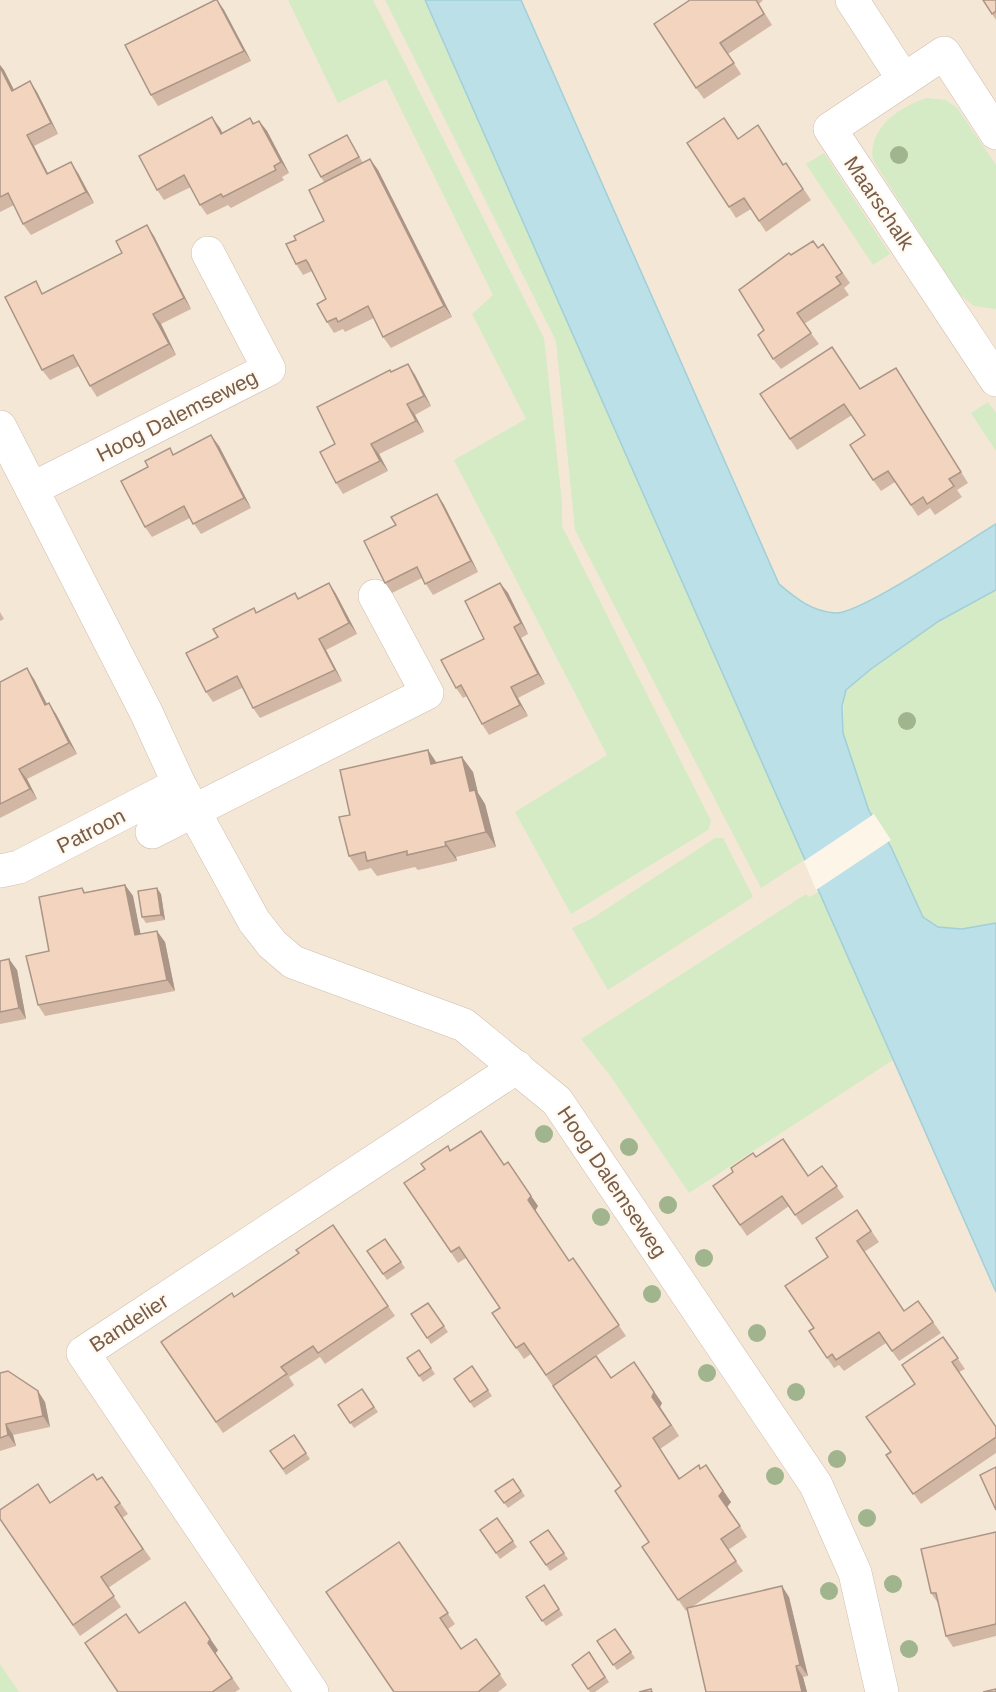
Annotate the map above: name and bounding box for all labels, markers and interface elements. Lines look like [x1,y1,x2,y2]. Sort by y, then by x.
street label: Maarschalk [840,152,919,254]
street label: Hoog Dalemseweg [93,365,261,466]
street label: Patroon [53,804,129,857]
street label: Hoog Dalemseweg [553,1102,672,1262]
street label: Bandelier [85,1289,172,1356]

